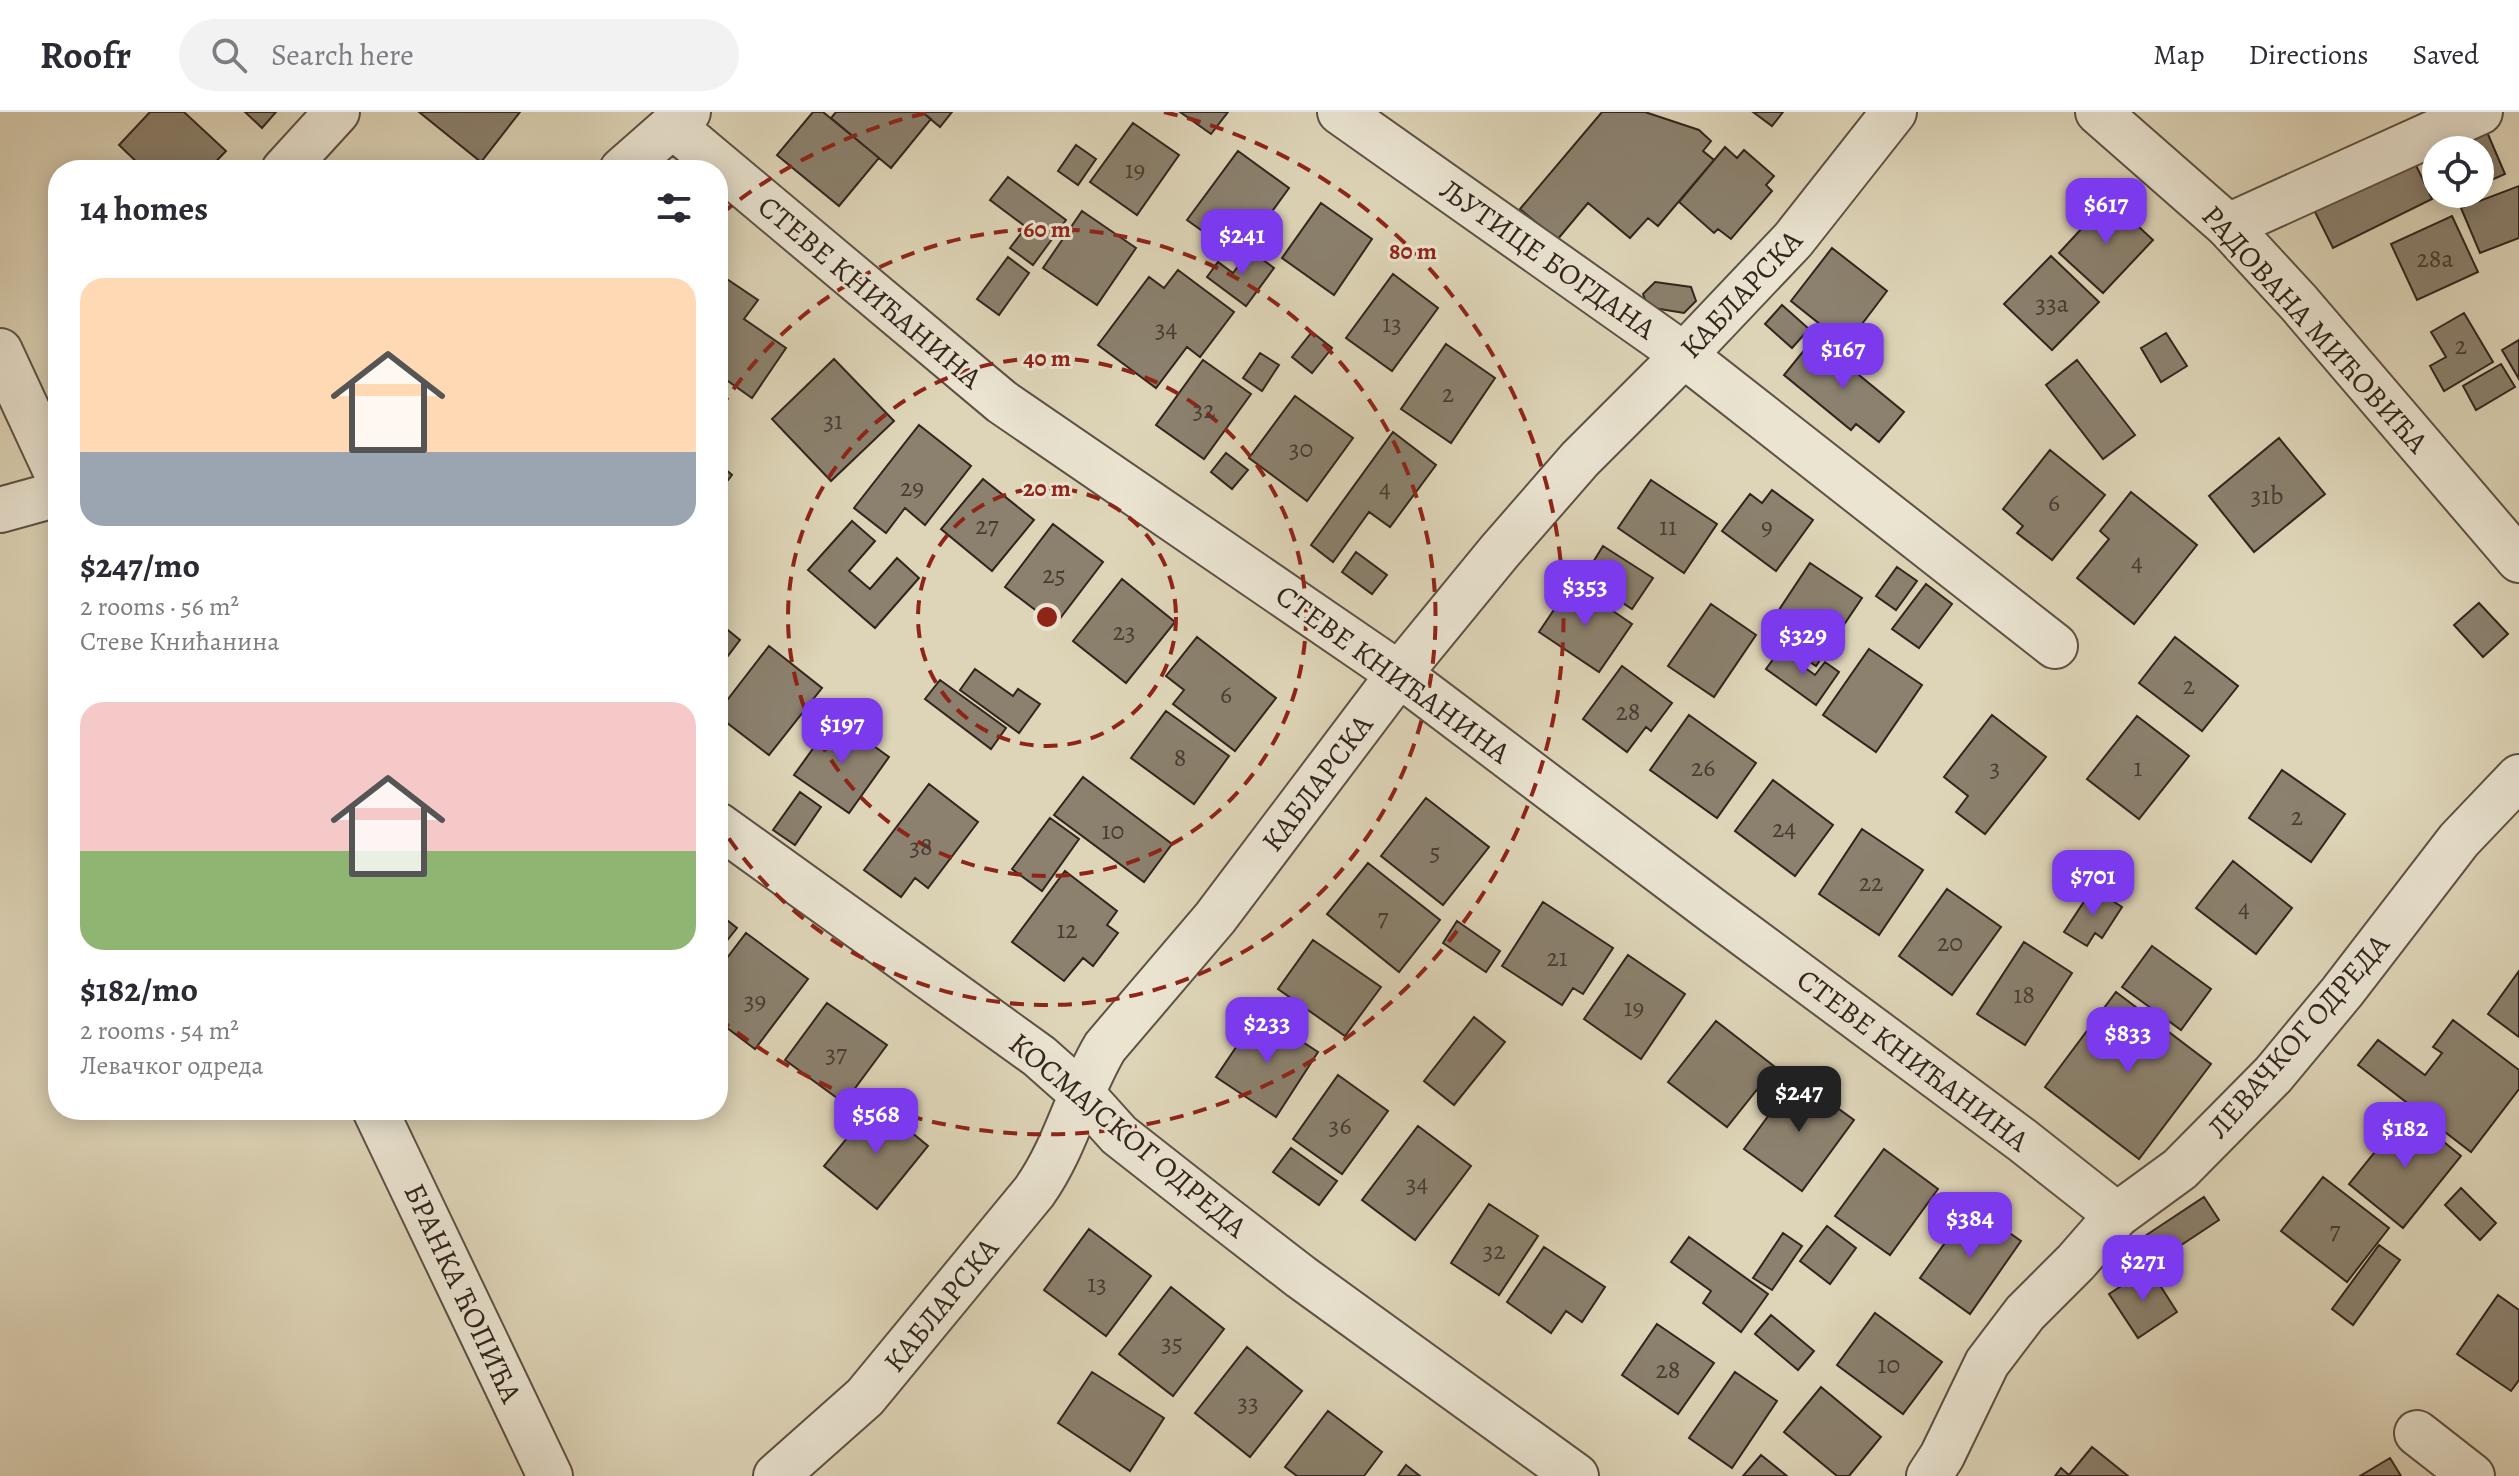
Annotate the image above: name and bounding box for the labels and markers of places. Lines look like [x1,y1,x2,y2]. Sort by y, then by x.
pin: $617 [2059,178,2153,246]
pin: $241 [1195,209,1289,277]
pin: $167 [1796,323,1890,391]
pin: $353 [1538,560,1632,628]
centre of rings [1033,603,1061,631]
pin: $329 [1756,609,1850,677]
pin: $197 [795,698,889,766]
pin: $701 [2046,850,2140,918]
pin: $233 [1220,997,1314,1065]
pin: $833 [2081,1007,2175,1075]
pin: $247 [1752,1066,1846,1134]
pin: $568 [829,1088,923,1156]
pin: $182 [2358,1102,2452,1170]
pin: $384 [1923,1192,2017,1260]
pin: $271 [2096,1235,2190,1303]

